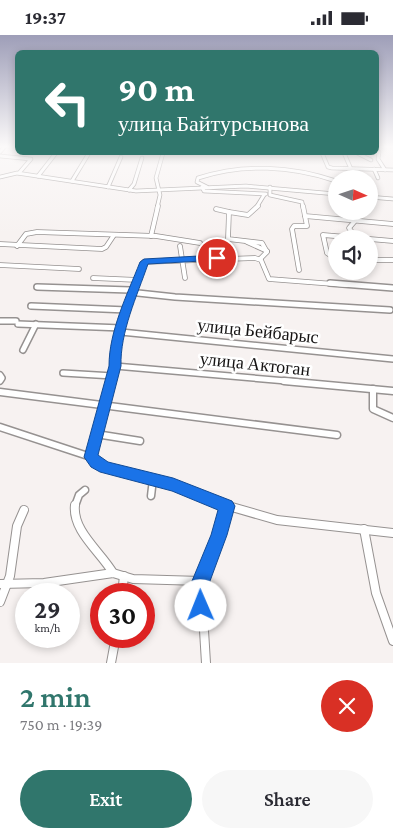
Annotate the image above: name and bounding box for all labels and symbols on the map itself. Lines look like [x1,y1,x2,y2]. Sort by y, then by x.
north arrow [328,170,378,220]
pin [196,237,238,279]
street label: улица Бейбарыс [196,315,320,347]
street label: улица Актоган [199,348,312,380]
position arrow [174,579,226,631]
speed limit sign: 30 [90,583,155,648]

